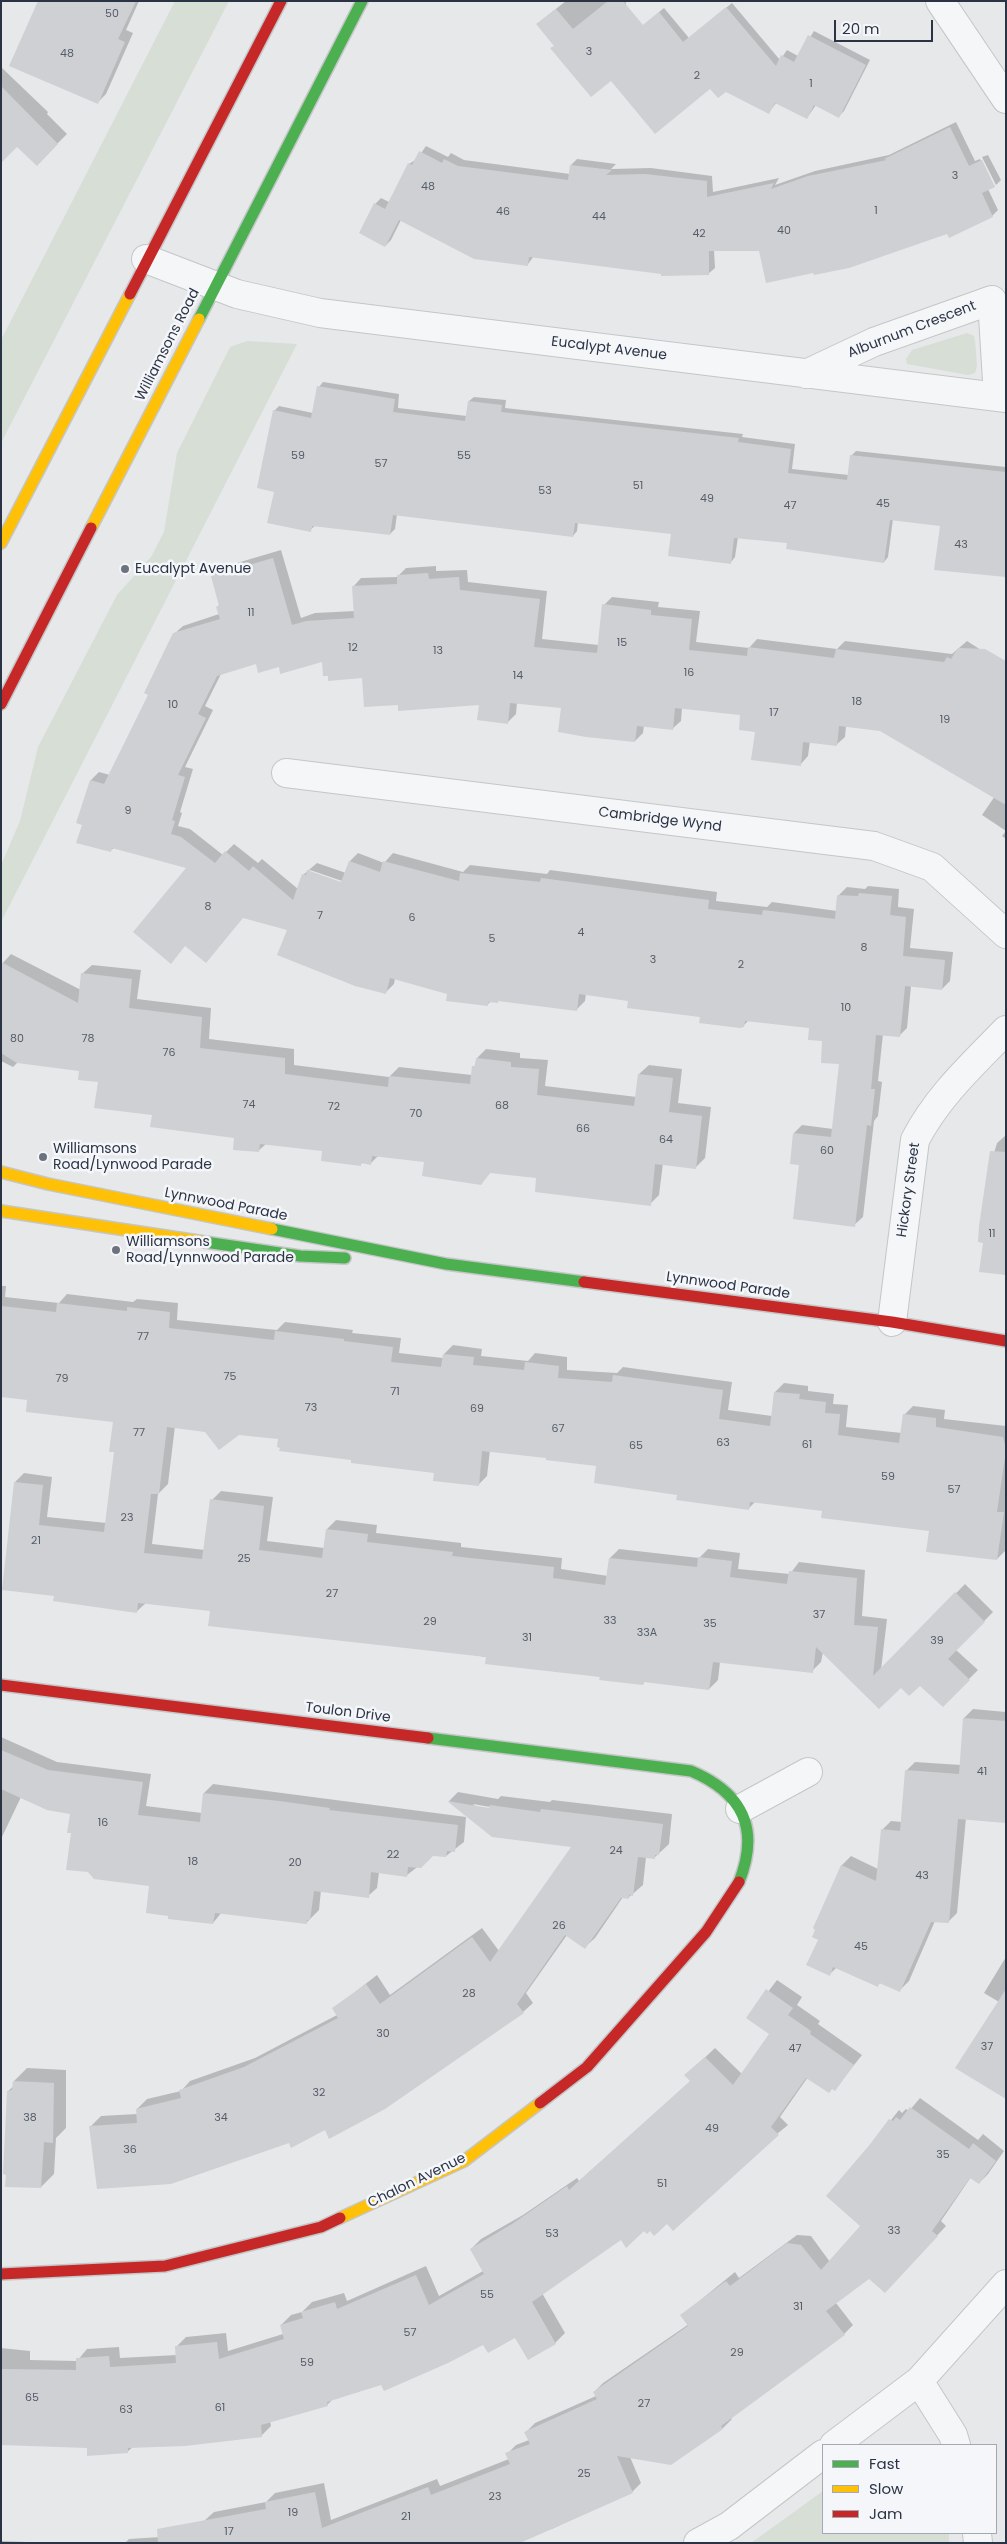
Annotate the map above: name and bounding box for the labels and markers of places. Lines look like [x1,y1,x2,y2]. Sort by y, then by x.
place label: Eucalypt Avenue [135,561,251,577]
marker: Eucalypt Avenue [119,563,131,575]
place label: Williamsons Road/Lynwood Parade [53,1141,212,1174]
marker: Williamsons Road/Lynwood Parade [37,1151,49,1163]
place label: Williamsons Road/Lynnwood Parade [126,1234,294,1266]
marker: Williamsons Road/Lynnwood Parade [110,1244,122,1256]

